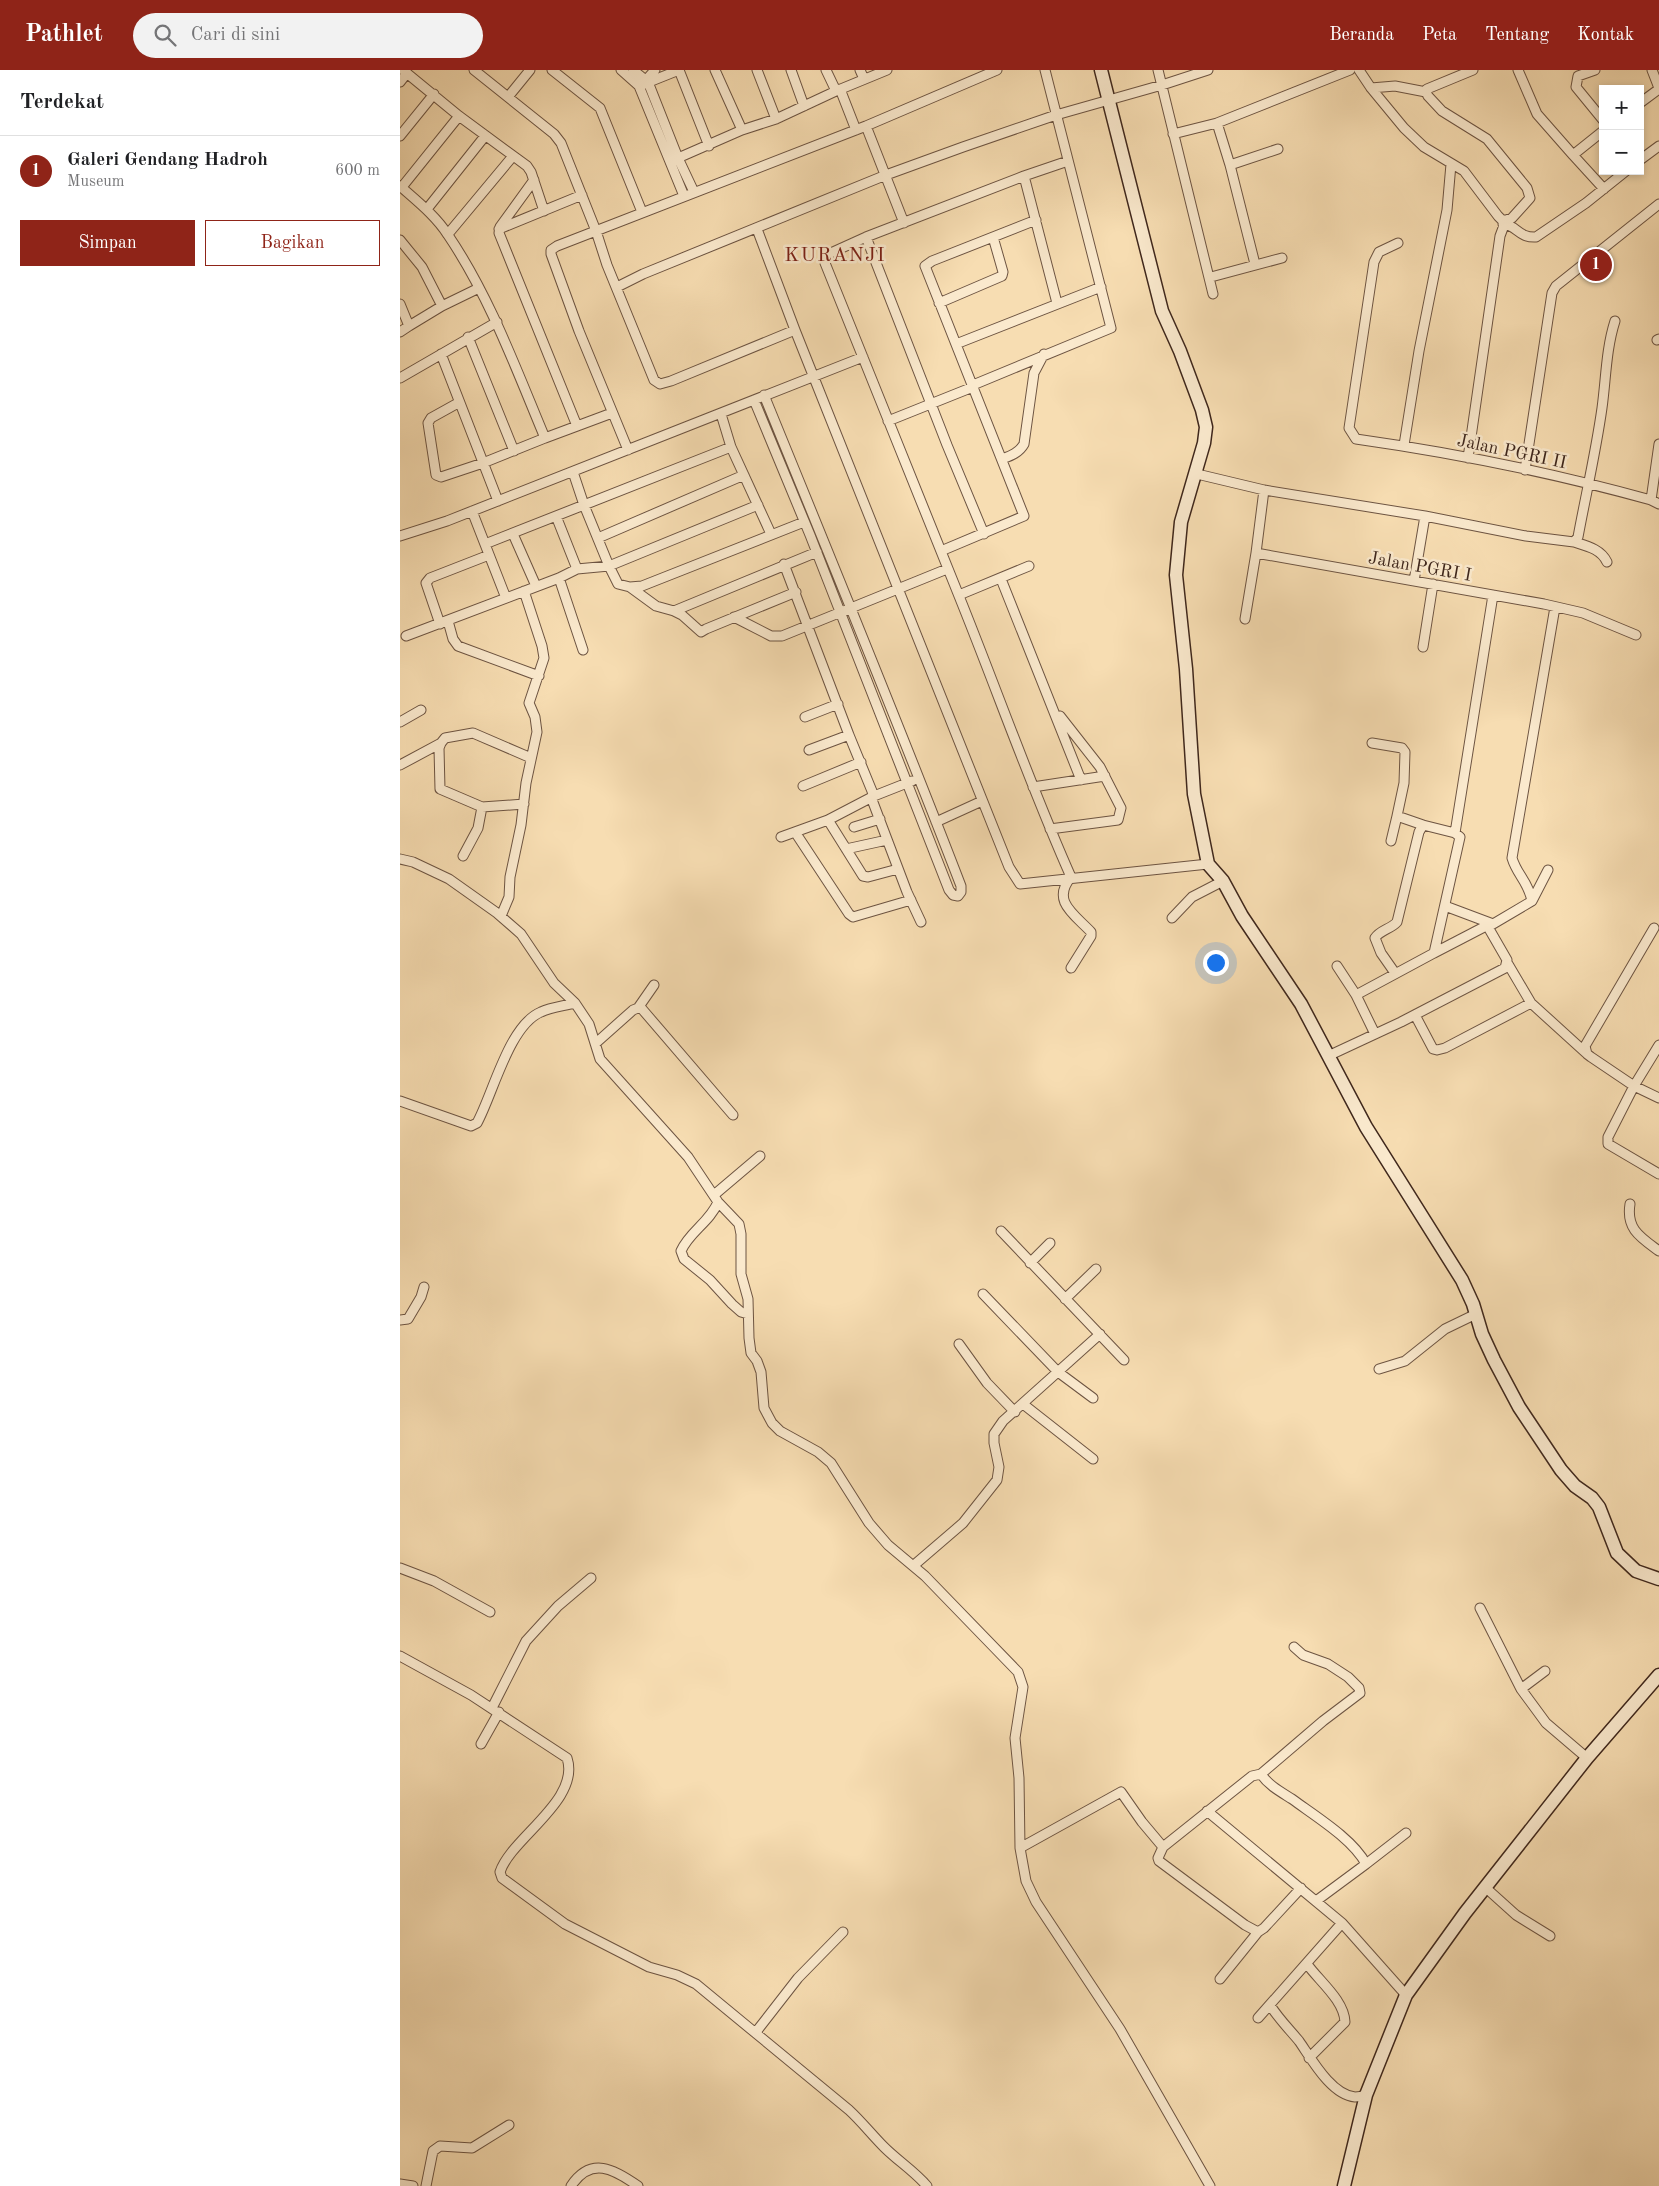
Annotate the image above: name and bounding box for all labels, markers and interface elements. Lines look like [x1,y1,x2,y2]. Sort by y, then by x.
search box [133,13,483,58]
icon: search [151,21,179,49]
text: Pathlet [25,23,103,47]
text: Cari di sini [191,26,280,45]
text: Beranda [1329,26,1394,44]
text: Peta [1422,26,1457,44]
text: Tentang [1485,26,1549,44]
text: Kontak [1577,26,1634,44]
map controls [1599,85,1644,175]
button: + [1599,85,1644,130]
text: Terdekat [20,92,104,113]
button: − [1599,130,1644,175]
text: Galeri Gendang Hadroh [67,151,268,170]
text: 1 [31,163,41,179]
text: 600 m [335,163,380,179]
text: Museum [67,174,125,190]
button: Simpan [20,220,195,266]
button: Bagikan [205,220,380,266]
district label: KURANJI [784,246,886,266]
pin: 1 [1580,246,1612,284]
street label: Jalan PGRI II [1455,432,1568,472]
street label: Jalan PGRI I [1367,549,1473,585]
your location [1203,950,1229,976]

